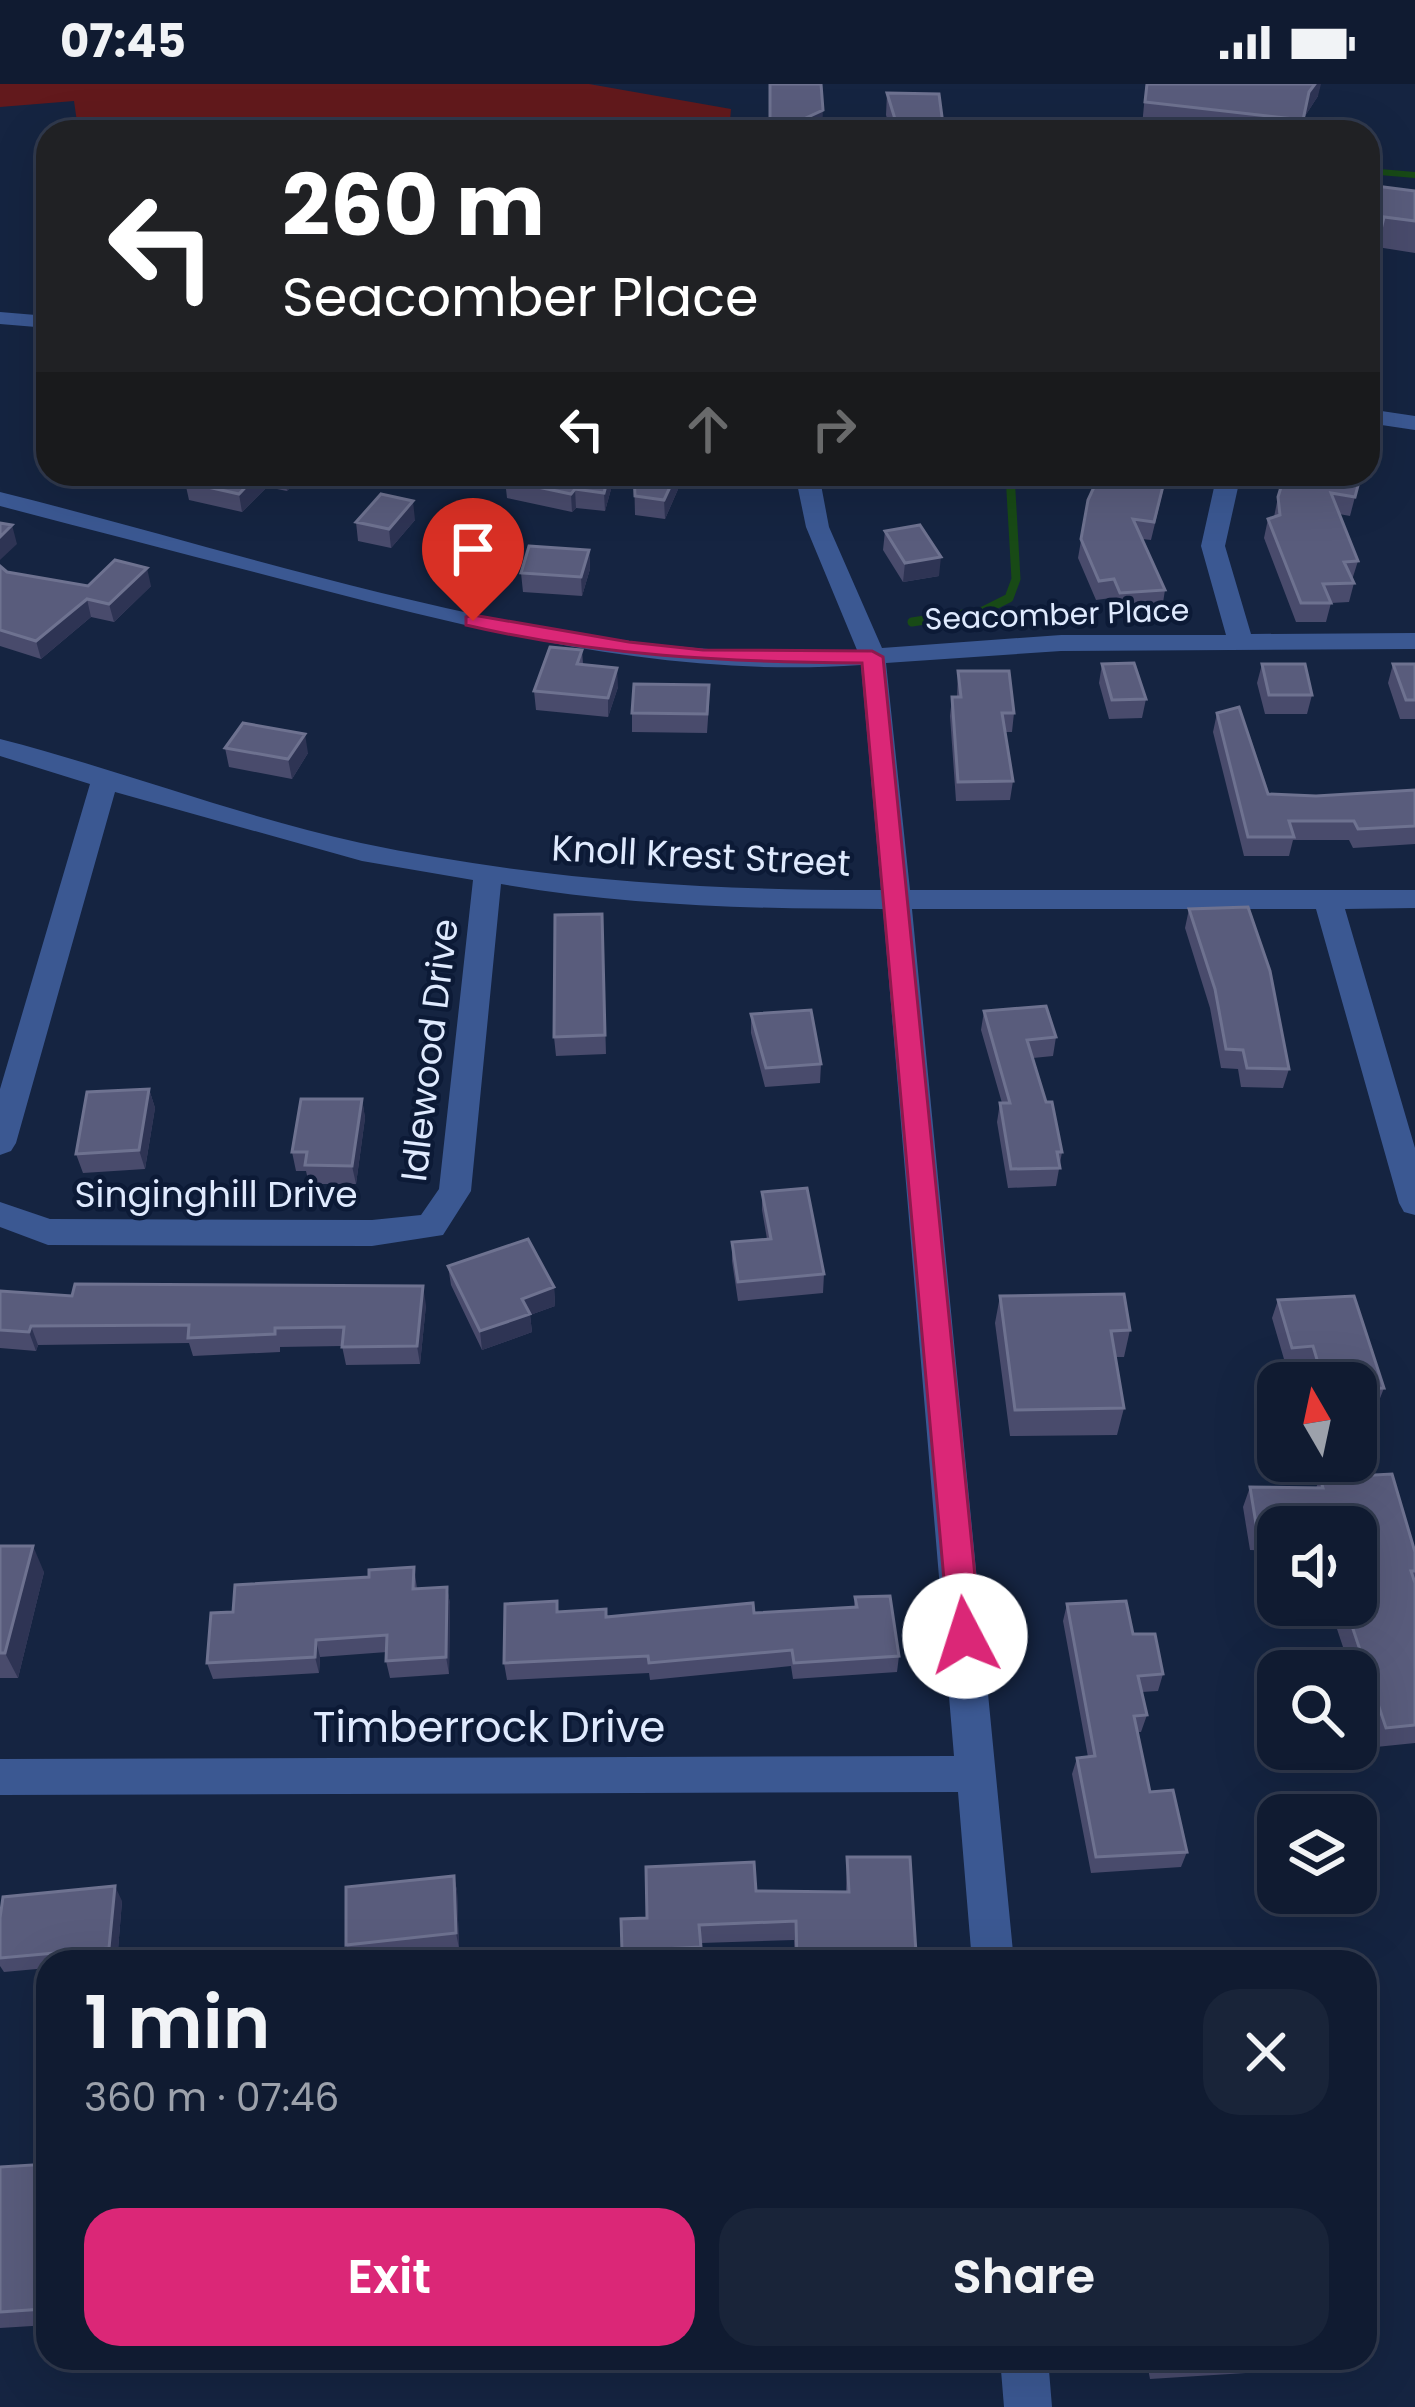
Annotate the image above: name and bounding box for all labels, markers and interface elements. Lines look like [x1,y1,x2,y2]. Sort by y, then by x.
text: 07:45 [60,10,186,73]
text: 260 m [282,147,545,264]
icon: left [84,168,240,324]
text: Seacomber Place [282,259,759,335]
icon: left [549,396,615,462]
icon: ahead [675,396,741,462]
icon: right [801,396,867,462]
pin [422,498,524,621]
icon: arrive [440,516,506,582]
street label: Seacomber Place [924,588,1190,641]
street label: Knoll Krest Street [550,822,852,889]
street label: Idlewood Drive [388,916,471,1184]
street label: Singinghill Drive [74,1169,358,1220]
north arrow [1257,1362,1377,1482]
map controls [1257,1362,1377,1914]
button: sound [1257,1506,1377,1626]
position arrow [902,1573,1028,1699]
button: search [1257,1650,1377,1770]
street label: Timberrock Drive [313,1698,665,1757]
button: layers [1257,1794,1377,1914]
text: 1 min [84,1972,270,2073]
button: close [1203,1989,1329,2115]
text: 360 m · 07:46 [84,2070,339,2125]
button: Exit [84,2208,695,2346]
button: Share [719,2208,1329,2346]

